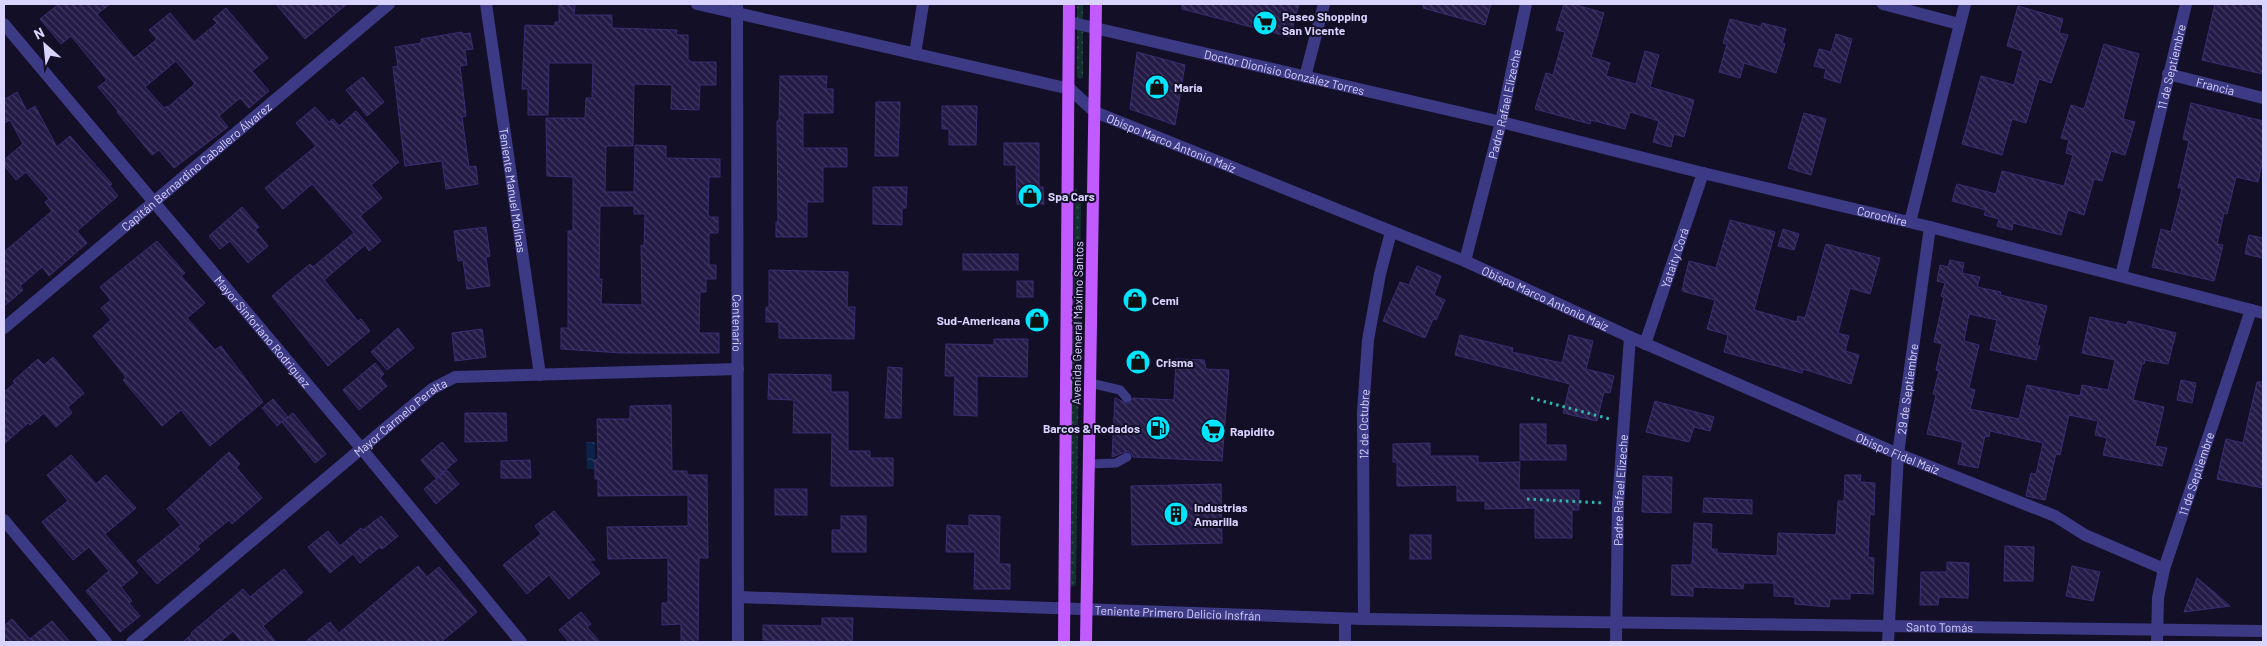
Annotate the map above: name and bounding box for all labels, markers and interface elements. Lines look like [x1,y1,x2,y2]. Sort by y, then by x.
place label: Paseo Shopping San Vicente [1282,9,1368,37]
supermarket icon: Paseo Shopping San Vicente [1252,10,1278,36]
north arrow [20,20,70,70]
text: N [31,23,47,43]
street label: 11 de Septiembre [2154,23,2188,111]
street label: Doctor Dionisio González Torres [1203,47,1366,97]
street label: Padre Rafael Elizeche [1485,48,1523,160]
shop icon: María [1144,74,1170,100]
street label: Francia [2195,74,2236,98]
place label: María [1174,80,1203,94]
street label: Capitán Bernardino Caballero Álvarez [118,99,274,233]
street label: Obispo Marco Antonio Maíz [1105,110,1238,175]
street label: Teniente Manuel Molinas [497,126,529,254]
shop icon: Spa Cars [1017,183,1043,209]
place label: Spa Cars [1048,189,1095,203]
street label: Corochire [1856,203,1909,228]
street label: Yataity Corá [1658,226,1691,290]
street label: Avenida General Máximo Santos [1069,241,1085,405]
street label: Obispo Marco Antonio Maíz [1480,263,1611,333]
street label: Mayor Sinforiano Rodriguez [212,273,314,390]
shop icon: Cemi [1122,287,1148,313]
place label: Cemi [1152,293,1179,307]
street label: Centenario [730,294,745,352]
shop icon: Sud-Americana [1024,307,1050,333]
place label: Sud-Americana [937,313,1020,327]
street label: 29 de Septiembre [1894,343,1920,435]
shop icon: Crisma [1125,349,1151,375]
place label: Crisma [1156,355,1193,369]
street label: Mayor Carmelo Peralta [351,376,449,459]
street label: 12 de Octubre [1356,388,1372,459]
fuel station icon: Barcos & Rodados [1145,415,1171,441]
supermarket icon: Rapidito [1200,418,1226,444]
place label: Barcos & Rodados [1043,421,1140,435]
place label: Rapidito [1230,424,1275,438]
street label: Obispo Fidel Maíz [1854,430,1942,477]
street label: 11 de Septiembre [2175,430,2217,517]
street label: Padre Rafael Elizeche [1610,434,1630,546]
place label: Industrias Amarilla [1194,500,1248,528]
building icon: Industrias Amarilla [1163,501,1189,527]
street label: Teniente Primero Delicio Insfrán [1094,603,1261,622]
street label: Santo Tomás [1906,619,1973,634]

